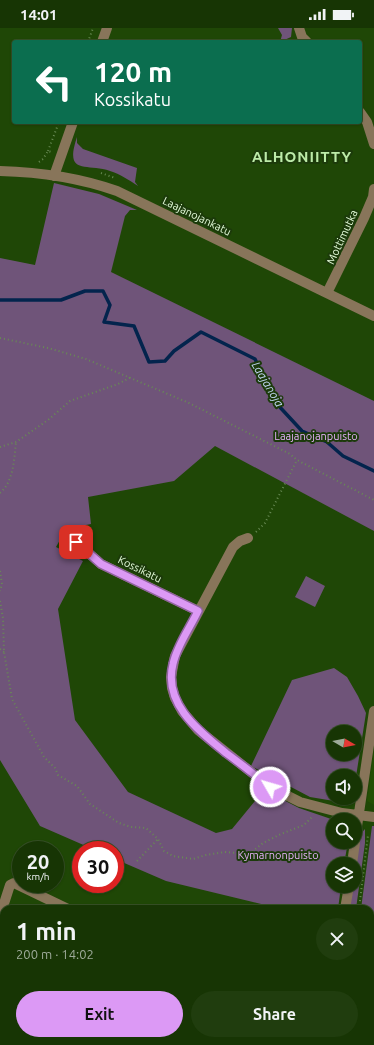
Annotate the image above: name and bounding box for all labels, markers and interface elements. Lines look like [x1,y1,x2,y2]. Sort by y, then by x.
text: 14:01 [20,6,58,23]
icon: left [28,56,80,108]
text: 120 m [94,56,172,87]
text: Kossikatu [94,89,171,109]
district label: ALHONIITTY [252,148,352,165]
street label: Laajanojankatu [161,194,233,238]
street label: Mottimutka [324,208,360,266]
water label: Laajanoja [249,359,287,409]
park label: Laajanojanpuisto [274,430,358,442]
pin [59,525,93,559]
icon: arrive [65,531,87,553]
street label: Kossikatu [116,553,164,585]
north arrow [326,725,362,761]
map controls [326,725,362,893]
position arrow [249,766,291,808]
button: sound [326,769,362,805]
button: search [326,813,362,849]
speed limit sign: 30 [72,841,124,893]
park label: Kymarnonpuisto [237,849,319,861]
text: 20 [27,850,49,873]
button: layers [326,857,362,893]
text: km/h [26,871,50,882]
text: 1 min [16,918,77,945]
button: close [316,918,358,960]
text: 200 m · 14:02 [16,947,94,961]
button: Exit [16,991,183,1037]
button: Share [191,991,358,1037]

